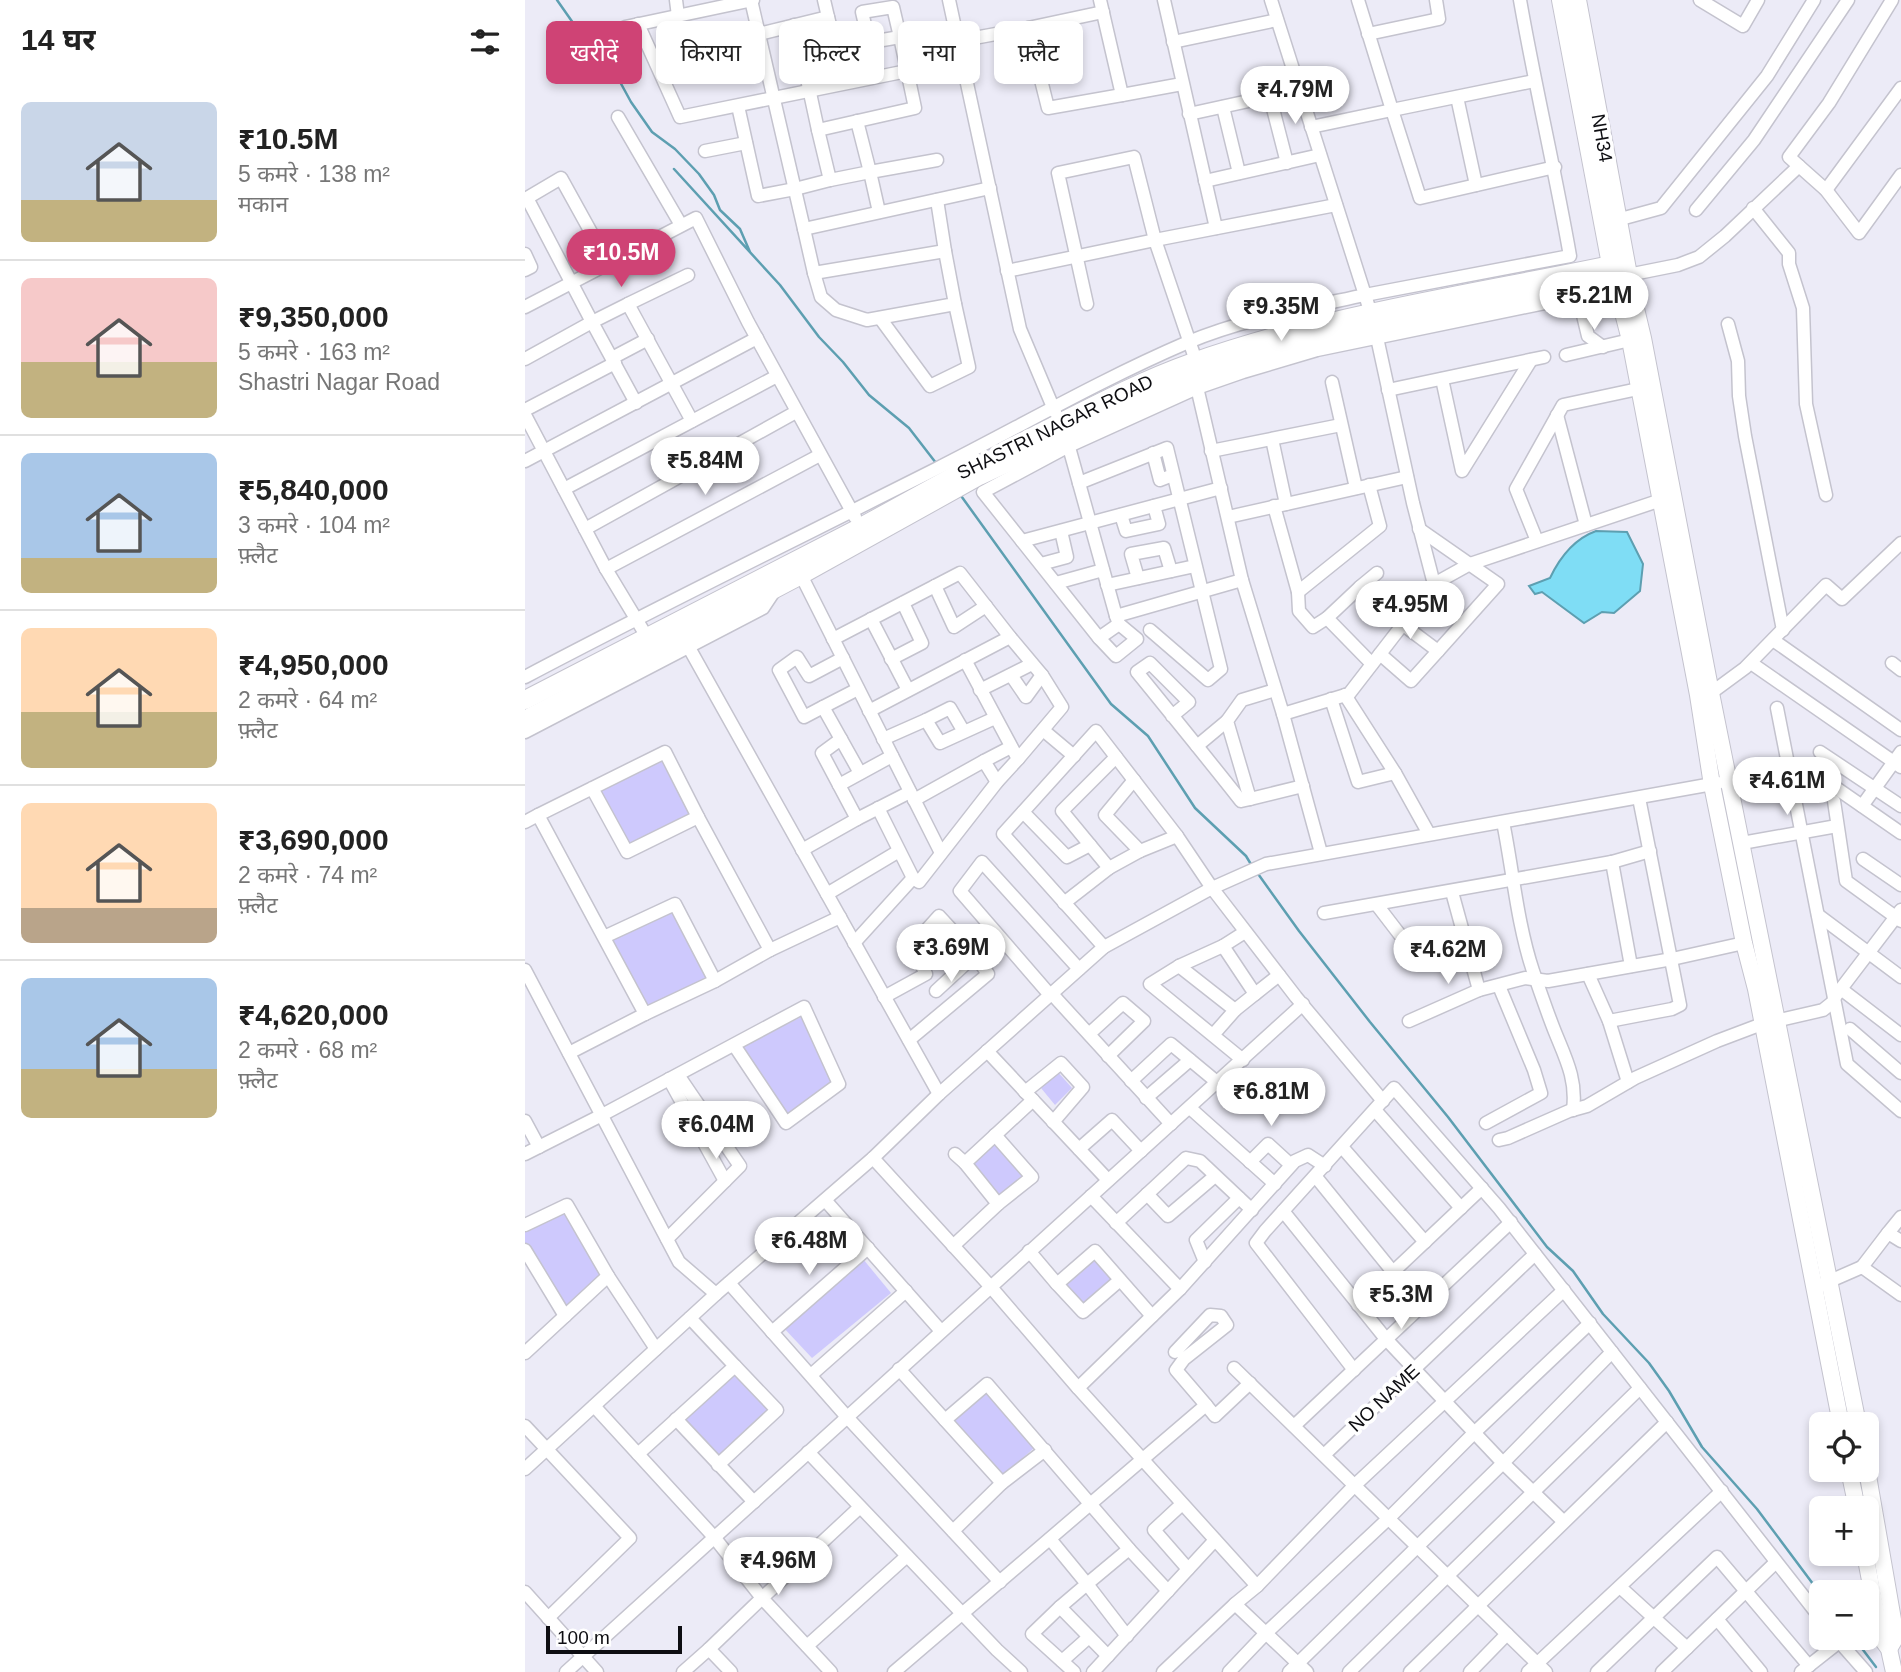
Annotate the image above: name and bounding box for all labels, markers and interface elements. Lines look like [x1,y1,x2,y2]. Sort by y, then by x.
chip: खरीदें [546,21,642,84]
chip: किराया [656,21,765,84]
chip: फ़िल्टर [779,21,884,84]
chip: नया [898,21,980,84]
chip: फ़्लैट [994,21,1083,84]
text: 14 घर [21,23,95,56]
icon: filters [466,23,504,61]
pin: ₹4.79M [1238,66,1352,126]
text: ₹4.79M [1256,76,1334,102]
street label: NH34 [1587,112,1617,164]
text: ₹10.5M [238,122,339,155]
icon: home [77,130,161,214]
text: 5 कमरे · 138 m² [238,161,390,187]
text: मकान [238,191,288,217]
pin: ₹10.5M [564,230,678,289]
text: ₹10.5M [582,239,660,265]
pin: ₹5.21M [1537,272,1651,332]
text: ₹5.21M [1555,282,1633,308]
pin: ₹9.35M [1224,284,1338,343]
text: ₹9.35M [1242,293,1320,319]
text: ₹9,350,000 [238,300,389,333]
icon: home [77,306,161,390]
text: 5 कमरे · 163 m² [238,339,390,365]
text: Shastri Nagar Road [238,369,440,395]
street label: SHASTRI NAGAR ROAD [954,370,1156,484]
pin: ₹5.84M [648,438,762,497]
text: ₹5.84M [666,447,744,473]
text: ₹5,840,000 [238,473,389,506]
icon: home [77,481,161,565]
text: 3 कमरे · 104 m² [238,512,390,538]
text: फ़्लैट [238,542,278,568]
pin: ₹4.95M [1353,582,1467,641]
text: ₹4.95M [1371,591,1449,617]
text: ₹4,950,000 [238,648,389,681]
icon: home [77,656,161,740]
text: 2 कमरे · 64 m² [238,687,377,713]
text: फ़्लैट [238,717,278,743]
pin: ₹4.61M [1730,758,1844,817]
text: ₹4.61M [1748,767,1826,793]
text: ₹3,690,000 [238,823,389,856]
icon: home [77,831,161,915]
text: 2 कमरे · 74 m² [238,862,377,888]
text: फ़्लैट [238,892,278,918]
pin: ₹3.69M [894,925,1008,984]
pin: ₹4.62M [1391,926,1505,986]
text: ₹3.69M [912,934,990,960]
text: ₹4.62M [1409,936,1487,962]
text: ₹4,620,000 [238,998,389,1031]
icon: home [77,1006,161,1090]
text: 2 कमरे · 68 m² [238,1037,377,1063]
text: फ़्लैट [238,1067,278,1093]
pin: ₹6.81M [1214,1068,1328,1128]
text: ₹6.81M [1232,1078,1310,1104]
pin: ₹6.04M [659,1102,773,1161]
text: ₹6.04M [677,1111,755,1137]
pin: ₹6.48M [752,1218,866,1277]
text: ₹6.48M [770,1227,848,1253]
pin: ₹5.3M [1352,1272,1450,1331]
text: ₹5.3M [1369,1281,1433,1307]
street label: NO NAME [1344,1360,1424,1436]
map controls [1809,1412,1879,1650]
button: locate [1809,1412,1879,1482]
button: + [1809,1496,1879,1566]
pin: ₹4.96M [721,1538,835,1597]
text: ₹4.96M [739,1547,817,1573]
button: − [1809,1580,1879,1650]
scale bar [546,1623,683,1655]
text: 100 m [557,1627,610,1648]

